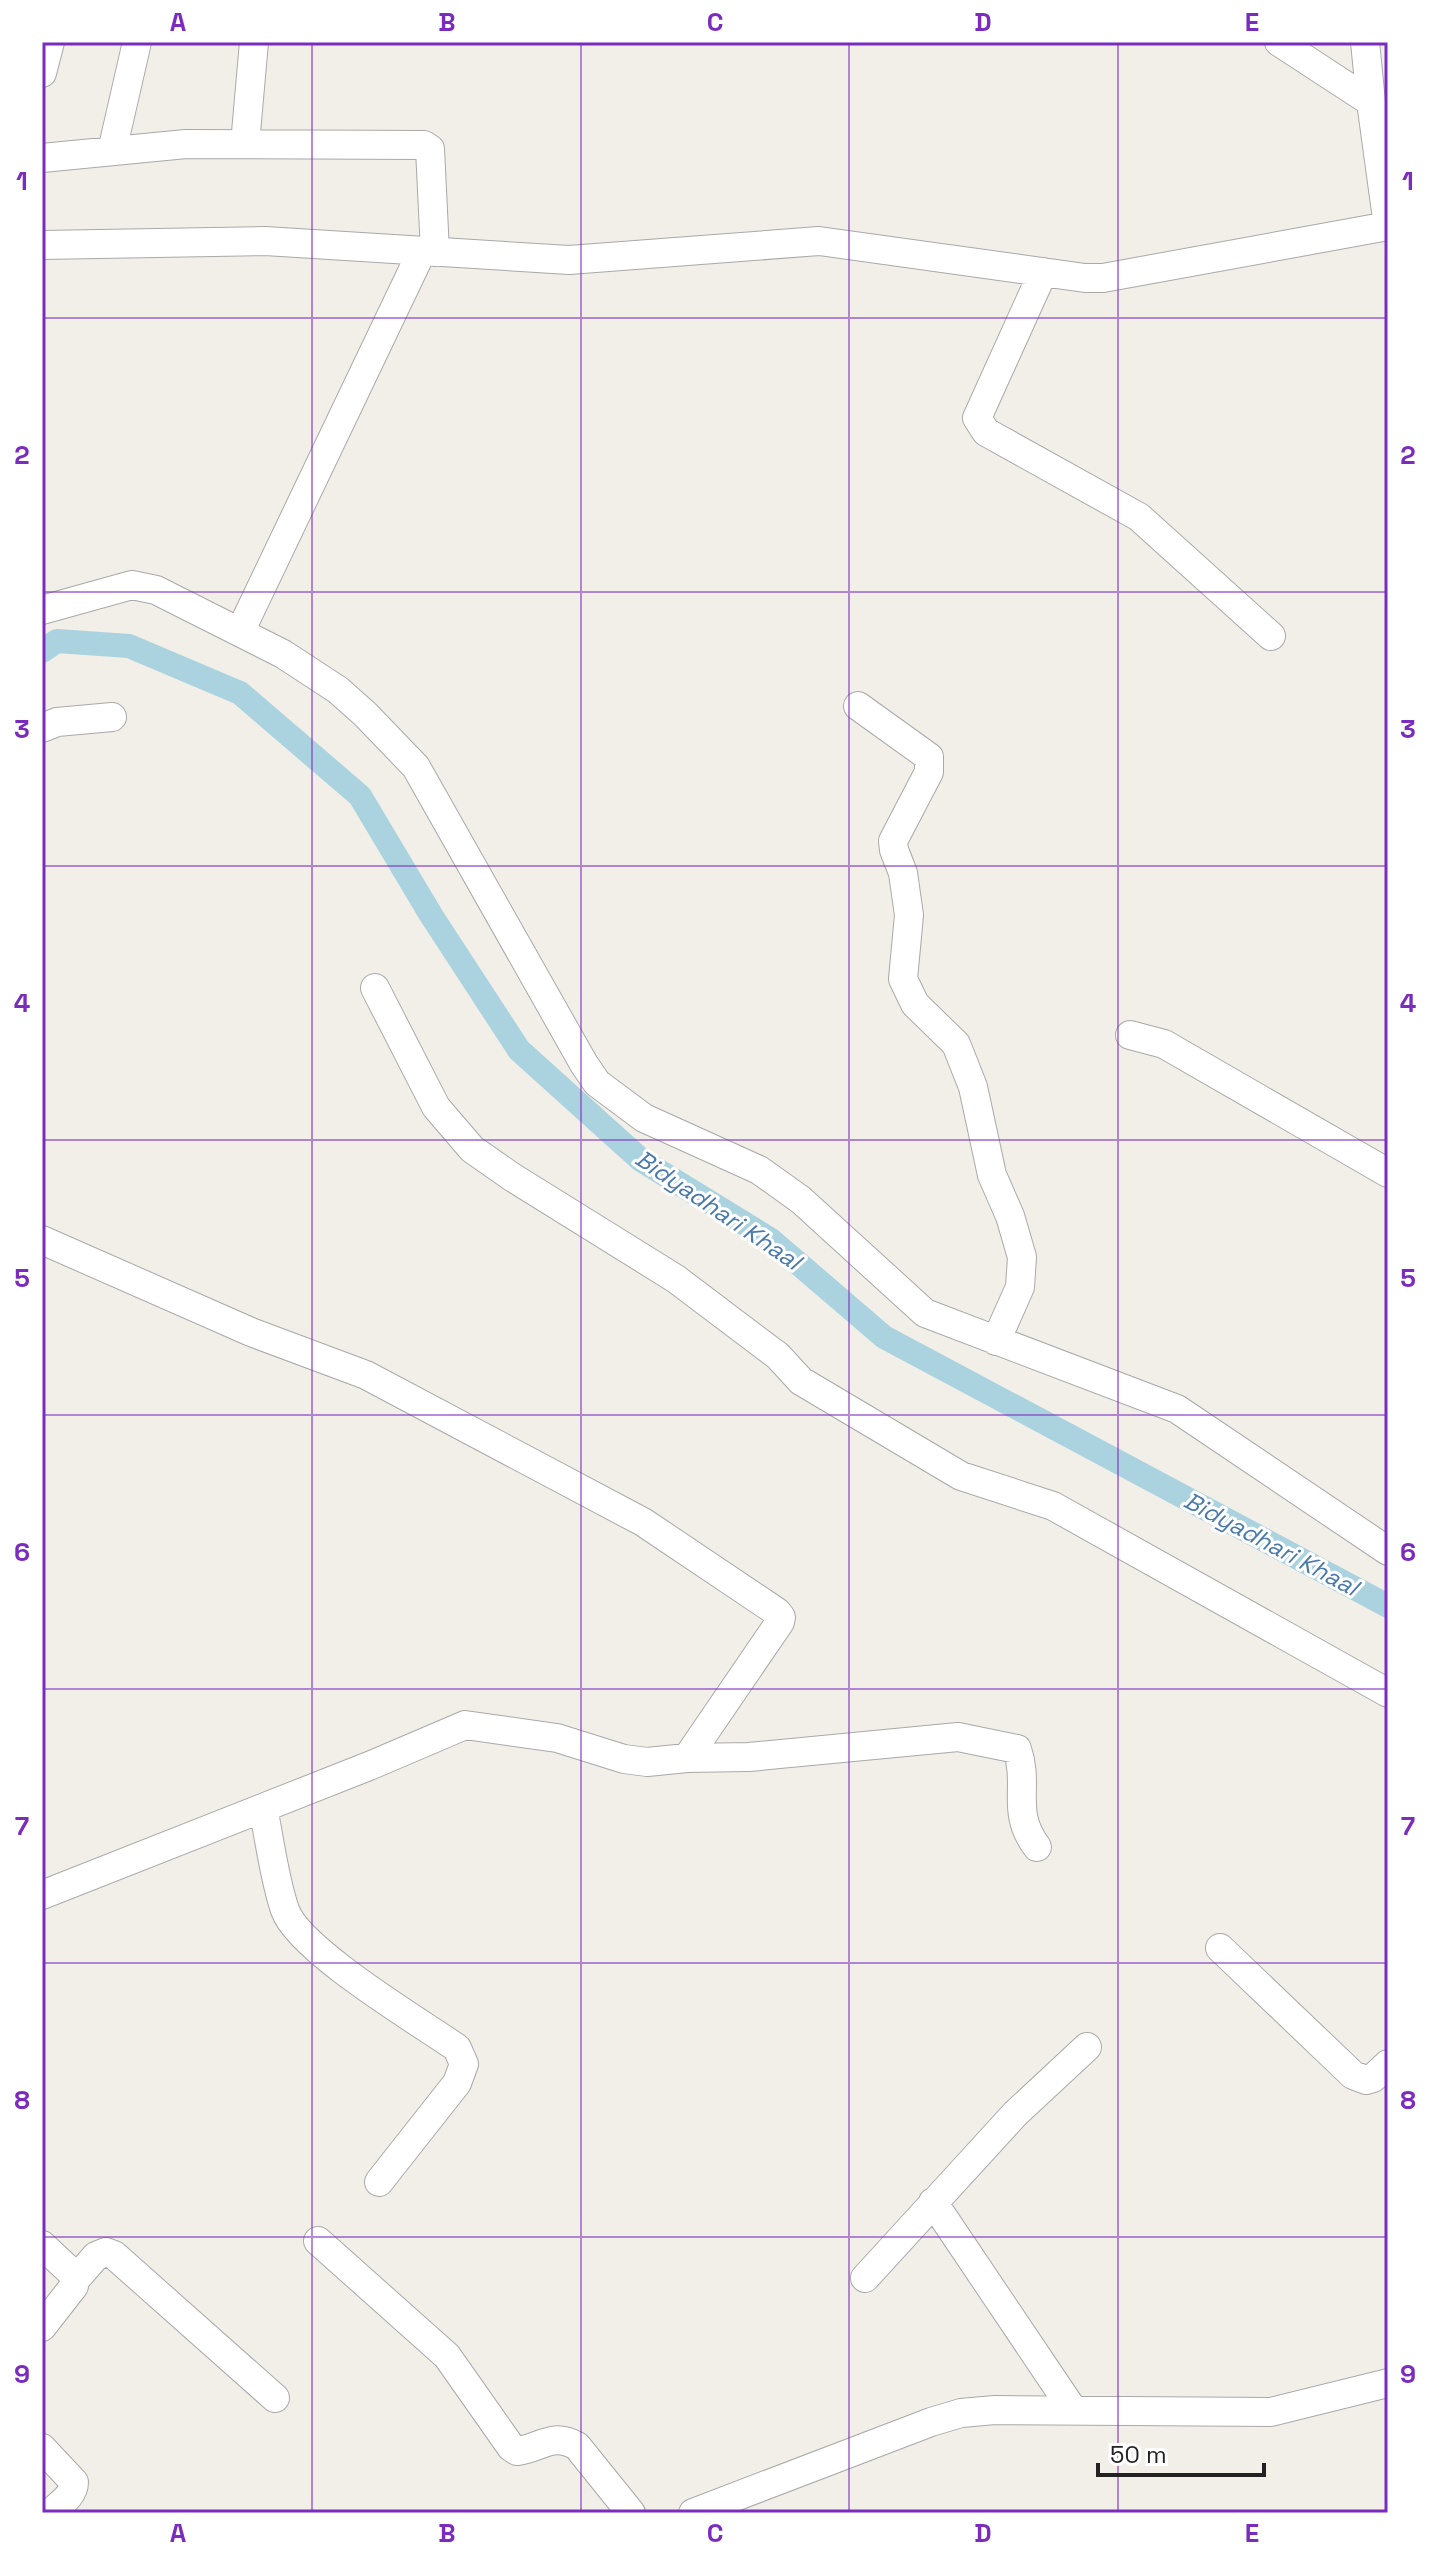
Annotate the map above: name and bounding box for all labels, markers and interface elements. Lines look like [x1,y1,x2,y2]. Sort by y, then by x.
text: A [170,5,187,39]
text: B [438,5,456,39]
text: C [707,5,723,39]
text: D [974,5,992,39]
text: E [1245,5,1259,39]
text: 1 [16,164,28,198]
text: 1 [1402,164,1414,198]
text: 2 [14,438,30,472]
text: 2 [1400,438,1416,472]
text: 3 [14,712,30,746]
text: 3 [1400,712,1416,746]
text: 4 [14,986,30,1020]
text: 4 [1400,986,1416,1020]
water label: Bidyadhari Khaal [629,1143,810,1278]
text: 5 [14,1261,30,1295]
text: 5 [1400,1261,1416,1295]
water label: Bidyadhari Khaal [1179,1485,1367,1604]
text: 6 [14,1535,30,1569]
text: 6 [1400,1535,1416,1569]
text: 7 [15,1809,29,1843]
text: 7 [1401,1809,1415,1843]
text: 8 [14,2083,30,2117]
text: 8 [1400,2083,1416,2117]
text: 9 [14,2357,30,2391]
text: 9 [1400,2357,1416,2391]
scale bar [1098,2427,1264,2477]
text: 50 m [1110,2439,1167,2470]
text: A [170,2516,187,2550]
text: B [438,2516,456,2550]
text: C [707,2516,723,2550]
text: D [974,2516,992,2550]
text: E [1245,2516,1259,2550]

